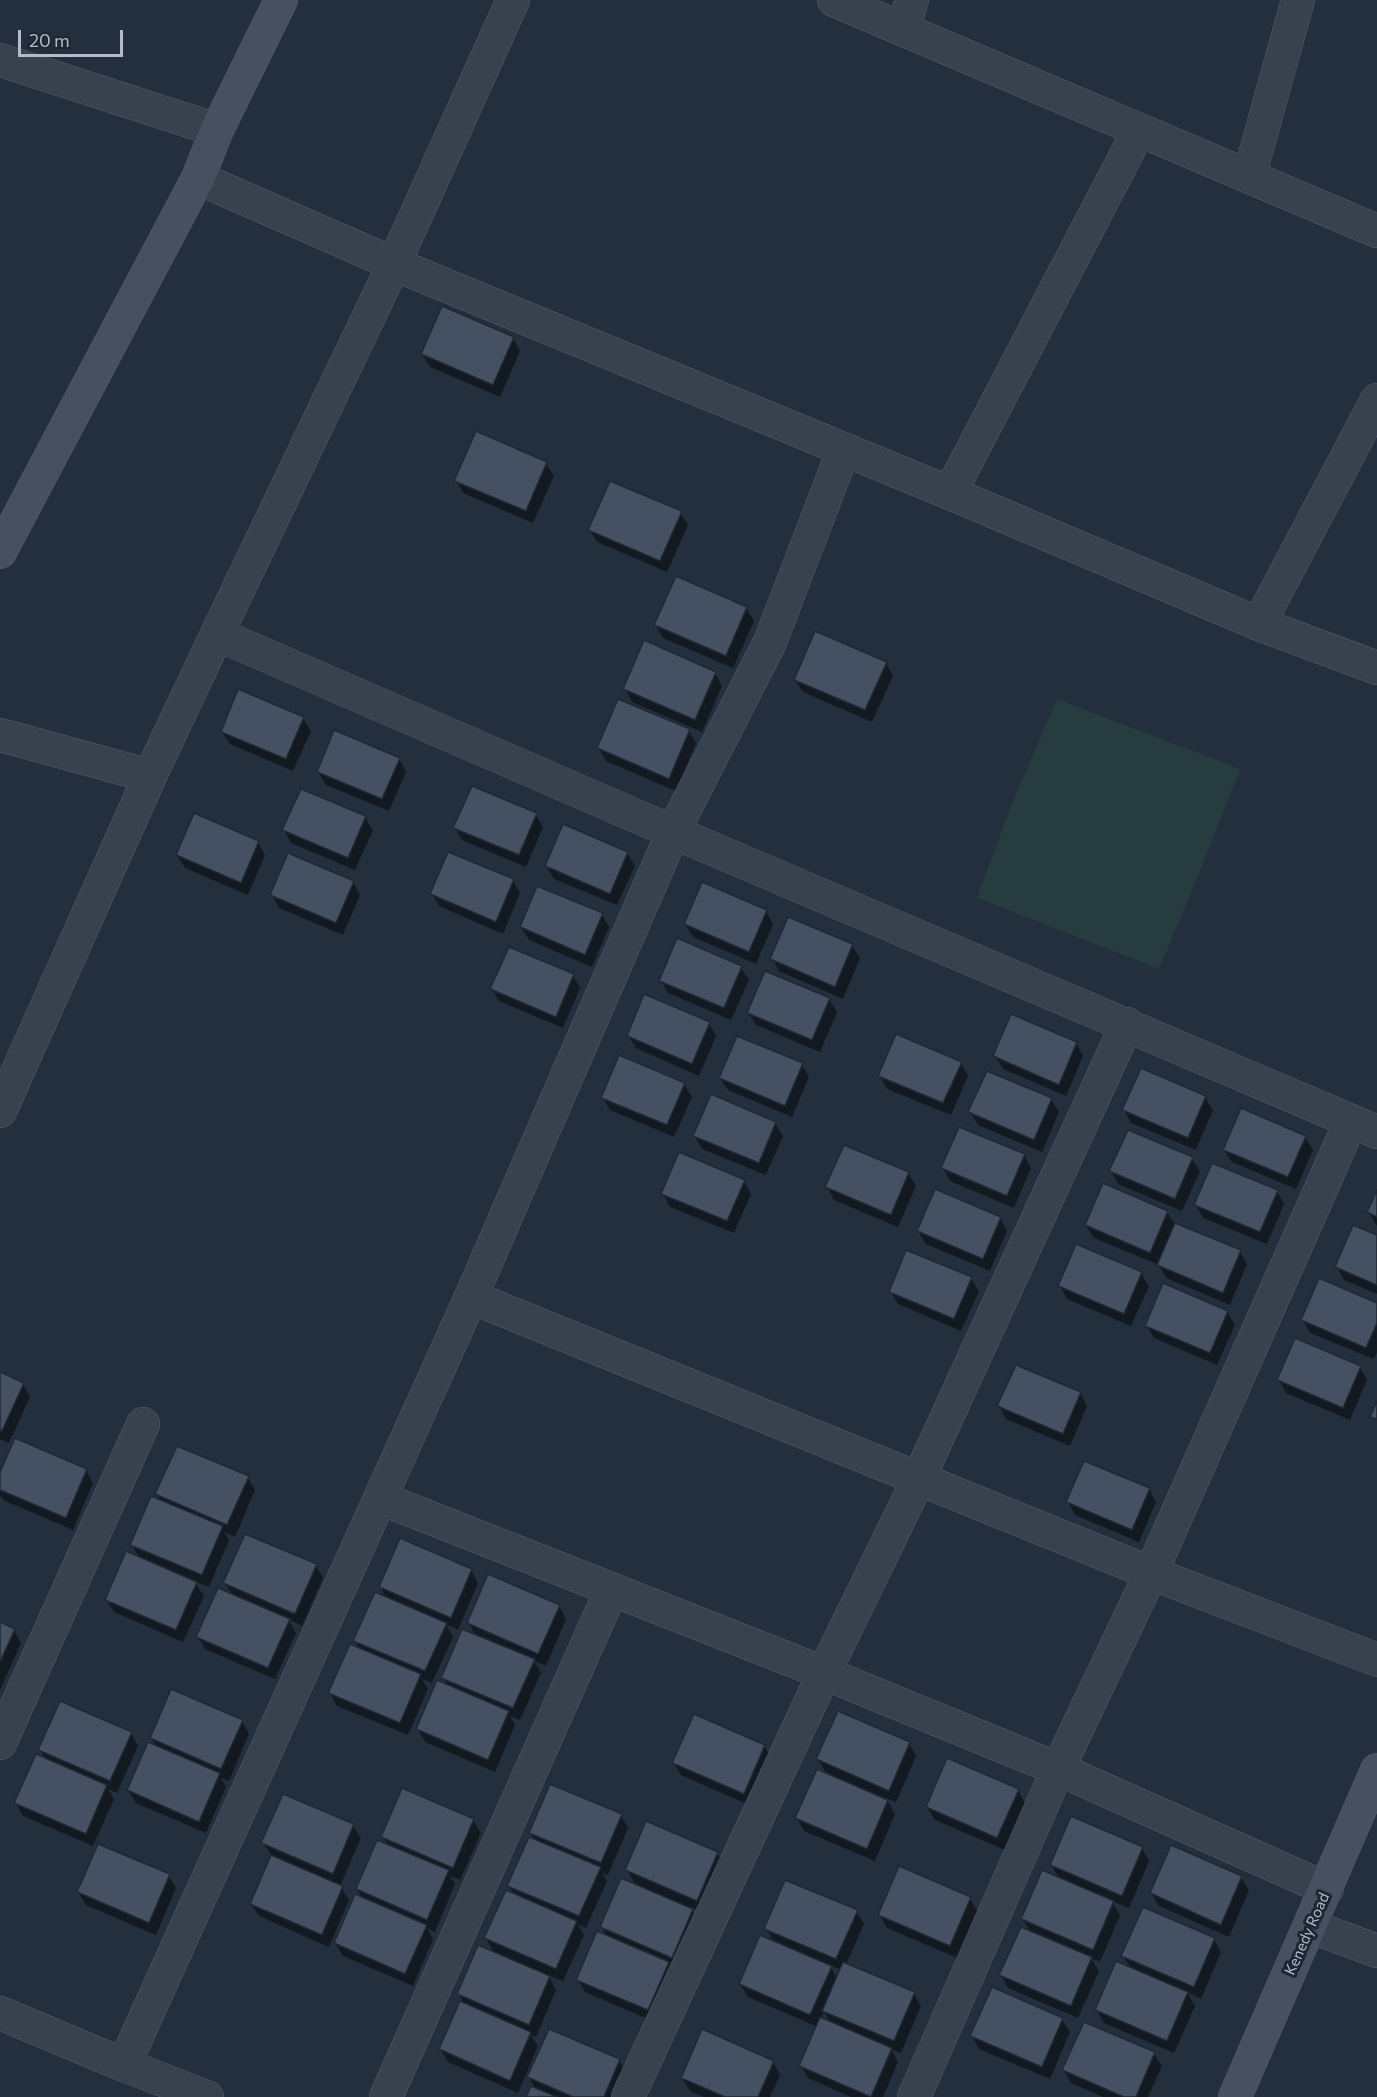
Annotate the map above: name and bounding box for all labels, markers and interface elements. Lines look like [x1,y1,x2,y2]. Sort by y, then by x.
scale bar [21,18,126,56]
text: 20 m [29,29,70,51]
street label: Kenedy Road [1281,1890,1333,1978]

